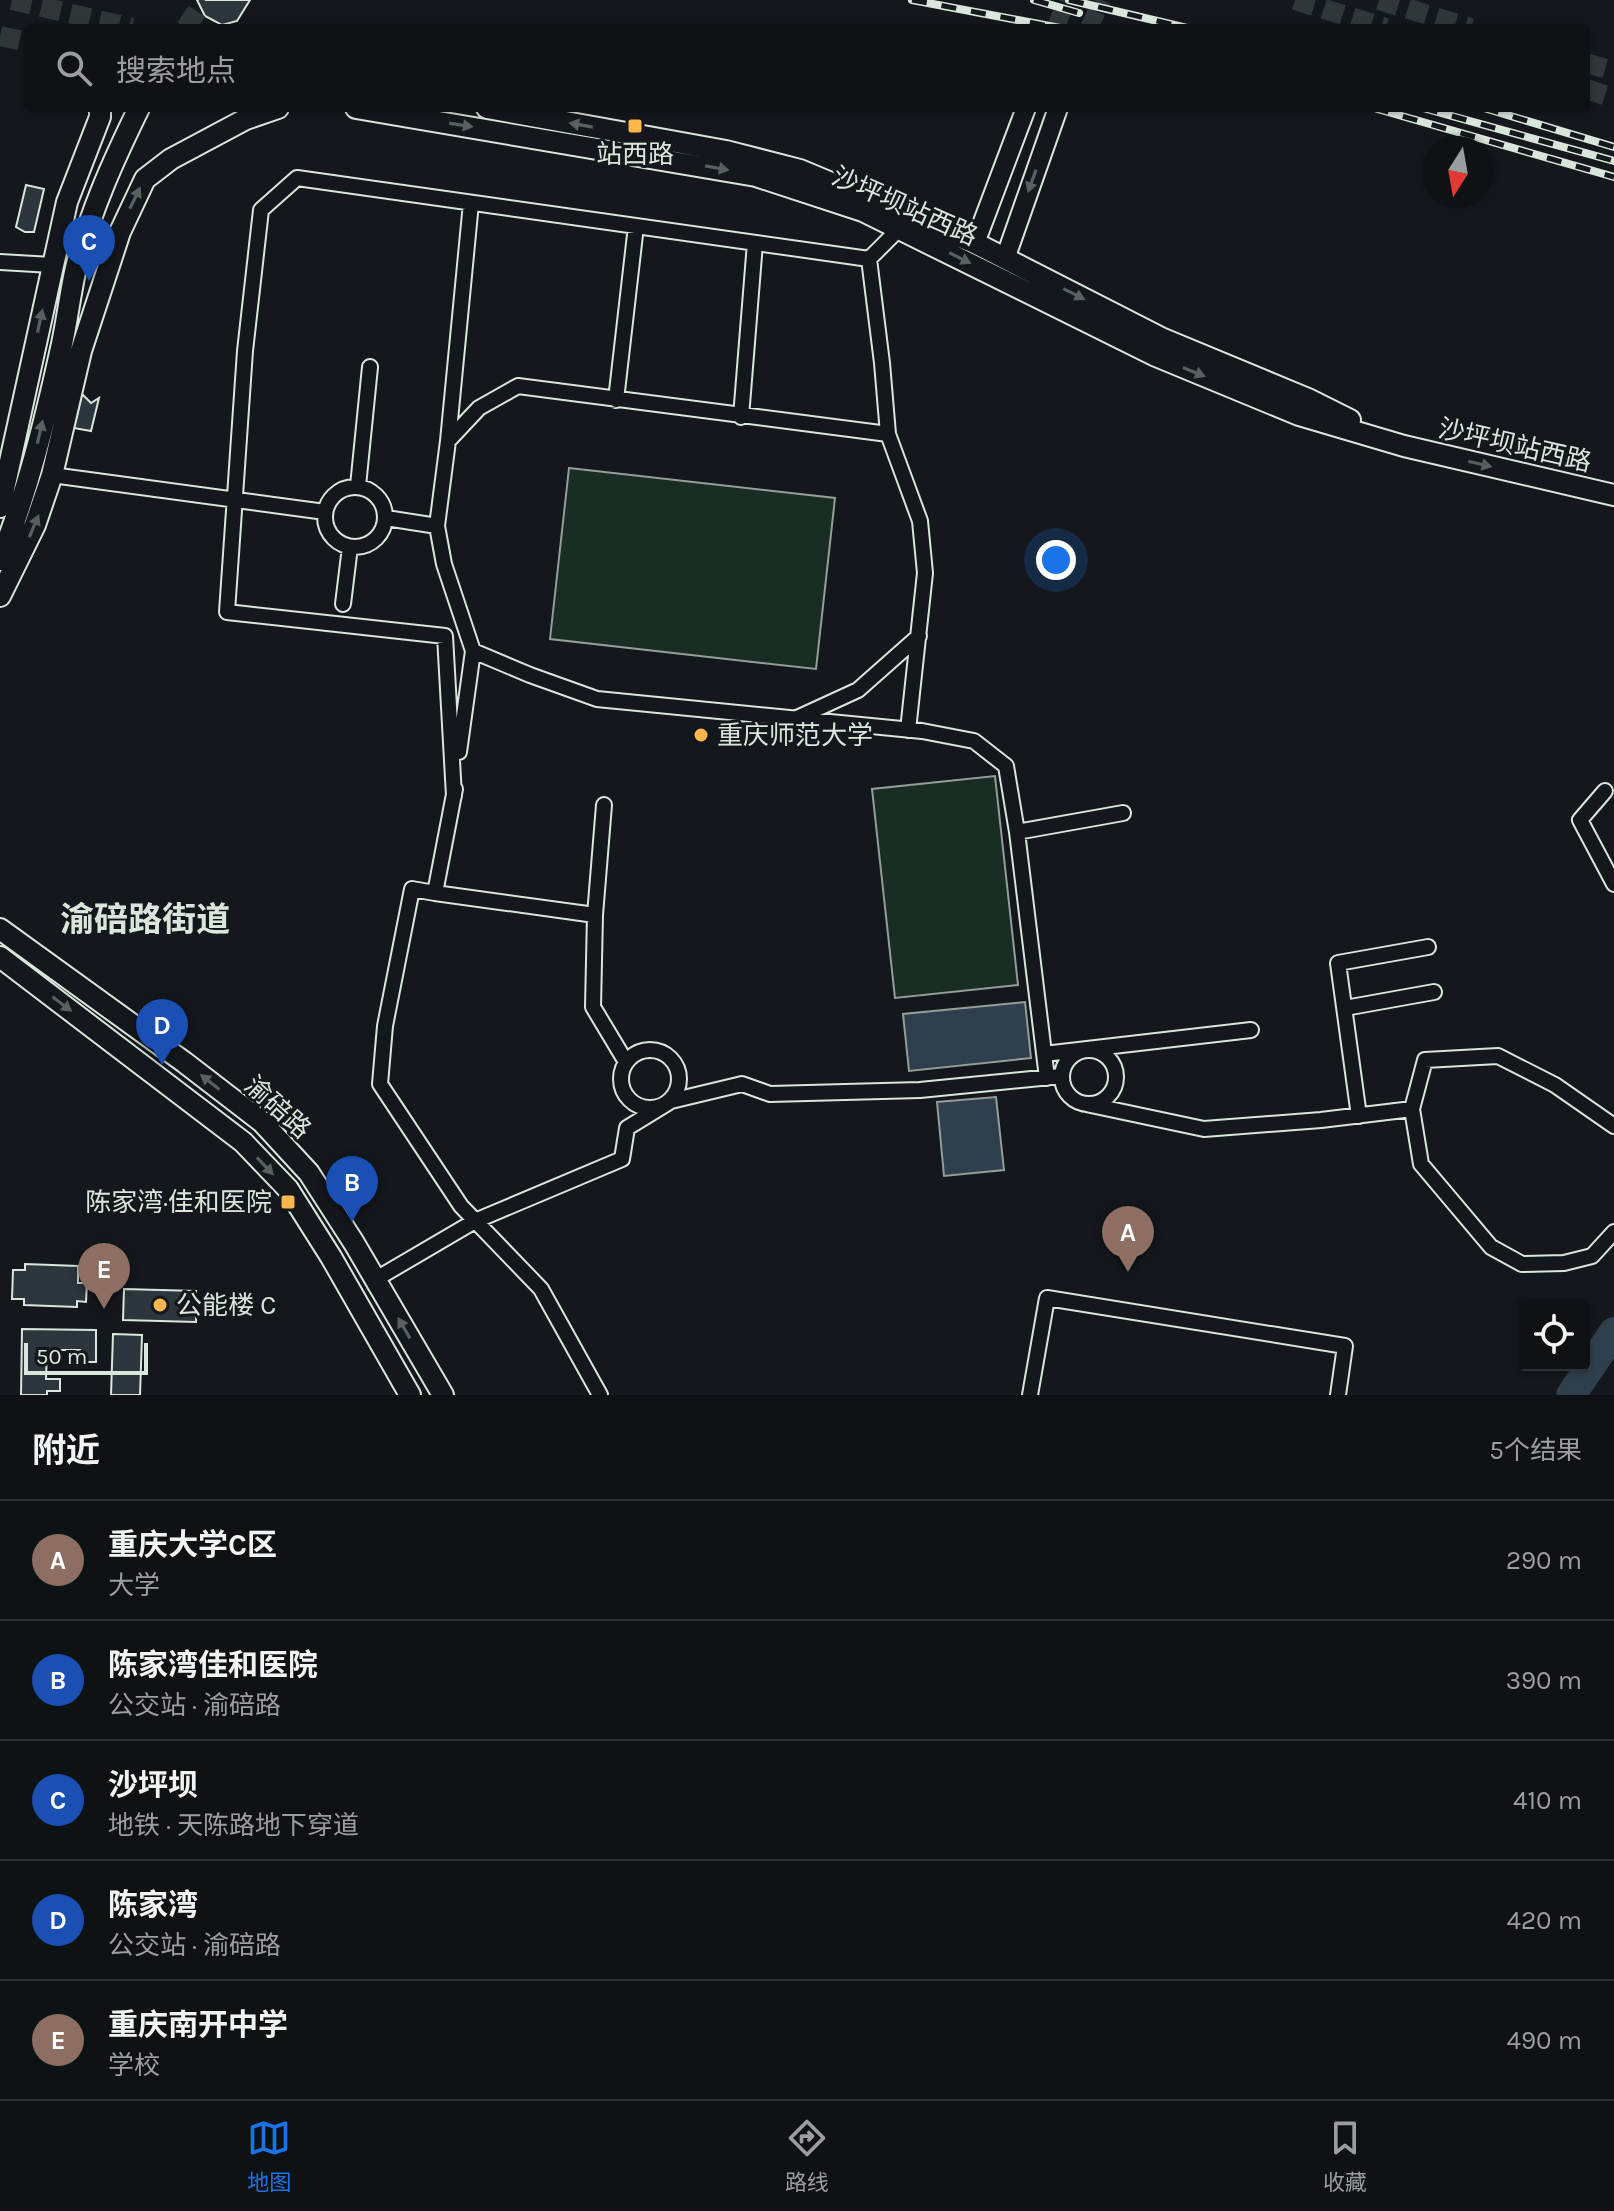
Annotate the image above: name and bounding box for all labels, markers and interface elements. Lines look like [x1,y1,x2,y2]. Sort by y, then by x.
search box [24,24,1590,112]
icon: search [52,46,96,90]
text: 搜索地点 [116,53,236,89]
marker: 站西路 [626,117,644,135]
one-way arrow [568,118,593,130]
one-way arrow [448,120,473,132]
north arrow [1422,136,1494,208]
place label: 站西路 [596,139,674,170]
street label: 沙坪坝站西路 [827,161,982,252]
one-way arrow [705,163,730,175]
one-way arrow [1025,169,1037,193]
one-way arrow [128,187,142,210]
pin: C [63,215,115,281]
one-way arrow [948,251,971,265]
one-way arrow [1063,287,1086,301]
one-way arrow [34,309,46,334]
one-way arrow [1182,365,1206,378]
street label: 沙坪坝站西路 [1435,413,1594,478]
one-way arrow [34,420,47,445]
one-way arrow [1468,458,1493,471]
one-way arrow [27,514,40,538]
your location [1036,540,1076,580]
place label: 重庆师范大学 [717,720,873,751]
marker: 重庆师范大学 [692,726,710,744]
district label: 渝碚路街道 [60,900,230,940]
one-way arrow [52,996,73,1012]
pin: D [136,999,188,1065]
street label: 渝碚路 [238,1070,317,1145]
one-way arrow [200,1075,220,1091]
one-way arrow [256,1156,274,1175]
pin: B [326,1156,378,1222]
place label: 陈家湾·佳和医院 [85,1187,272,1218]
marker: 陈家湾·佳和医院 [279,1193,297,1211]
pin: A [1102,1206,1154,1272]
pin: E [78,1243,130,1309]
place label: 公能楼 C [176,1290,276,1321]
marker: 公能楼 C [151,1296,169,1314]
map controls [1518,1299,1590,1371]
button: locate [1518,1299,1590,1371]
one-way arrow [397,1316,411,1339]
scale bar [24,1339,148,1375]
text: 50 m [36,1344,87,1370]
text: 附近 [32,1431,100,1471]
text: 5个结果 [1489,1435,1582,1466]
text: 重庆大学C区 [108,1527,277,1563]
text: A [50,1545,66,1576]
text: 290 m [1506,1545,1582,1576]
text: 大学 [108,1570,160,1601]
text: 陈家湾佳和医院 [108,1647,318,1683]
text: B [50,1665,66,1696]
text: 390 m [1506,1665,1582,1696]
text: 公交站 · 渝碚路 [108,1690,281,1721]
text: 沙坪坝 [108,1767,198,1803]
text: C [50,1785,66,1816]
text: 410 m [1513,1785,1582,1816]
text: 地铁 · 天陈路地下穿道 [108,1810,359,1841]
text: 陈家湾 [108,1887,198,1923]
text: D [49,1905,67,1936]
text: 420 m [1506,1905,1582,1936]
text: 公交站 · 渝碚路 [108,1930,281,1961]
text: 重庆南开中学 [108,2007,288,2043]
text: E [50,2025,66,2056]
text: 490 m [1506,2025,1582,2056]
text: 学校 [108,2050,160,2081]
tab: 地图 [247,2116,291,2196]
tab: 路线 [785,2116,829,2196]
tab: 收藏 [1323,2116,1367,2196]

